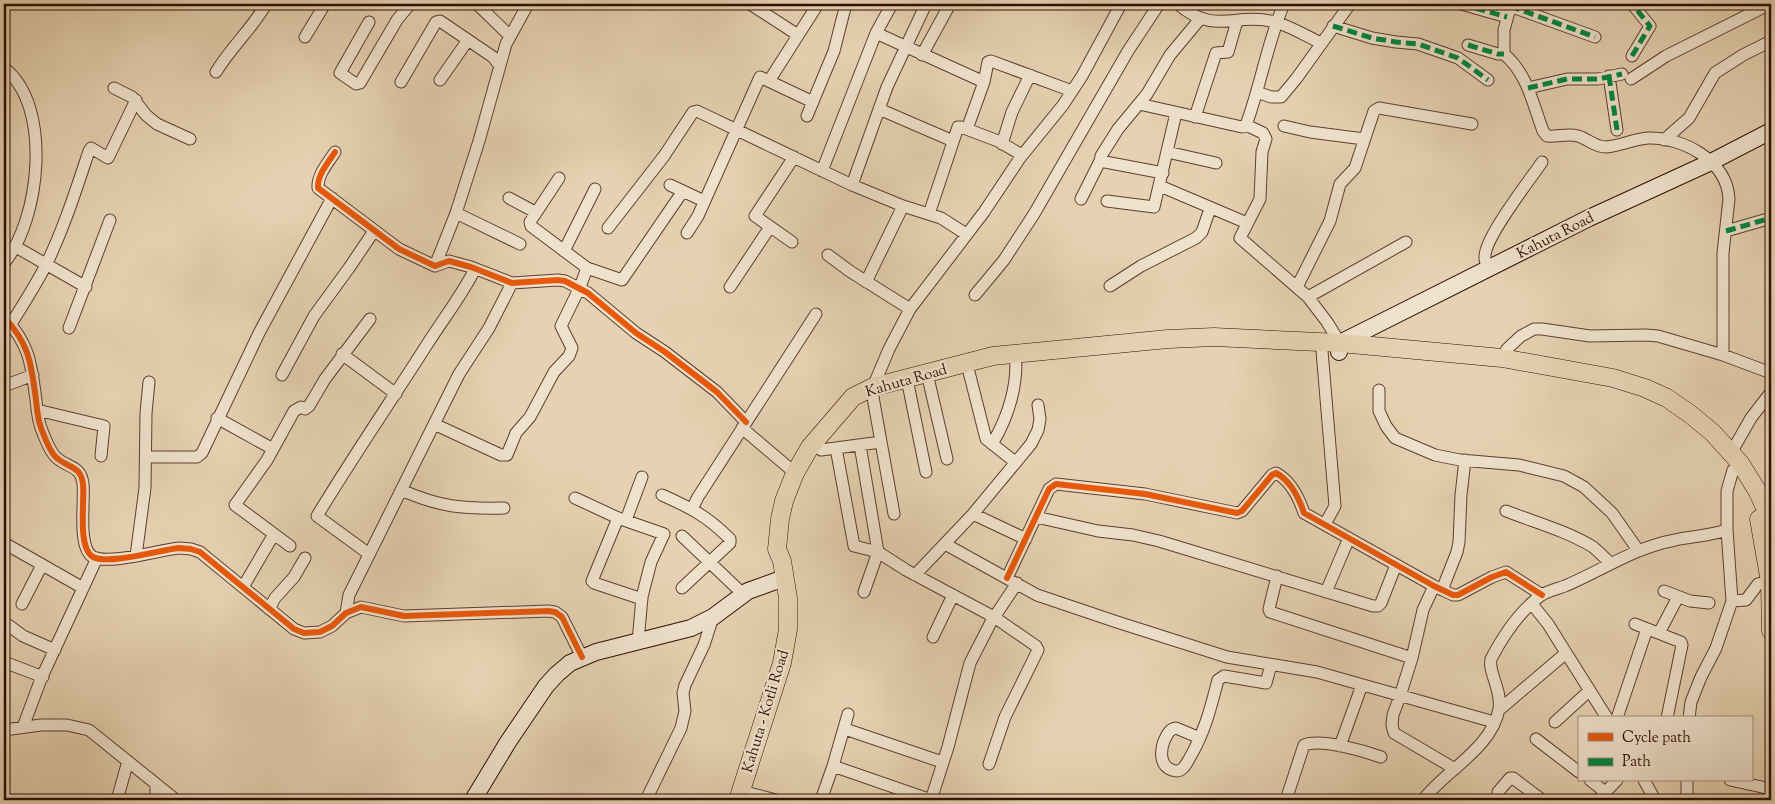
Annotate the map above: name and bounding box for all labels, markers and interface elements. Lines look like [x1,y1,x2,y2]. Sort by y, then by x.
street label: Kahuta Road [1513,208,1598,265]
street label: Kahuta Road [863,360,950,403]
street label: Kahuta - Kotli Road [738,647,795,775]
legend [1578,716,1752,782]
text: Cycle path [1622,728,1691,749]
text: Path [1622,752,1651,773]

